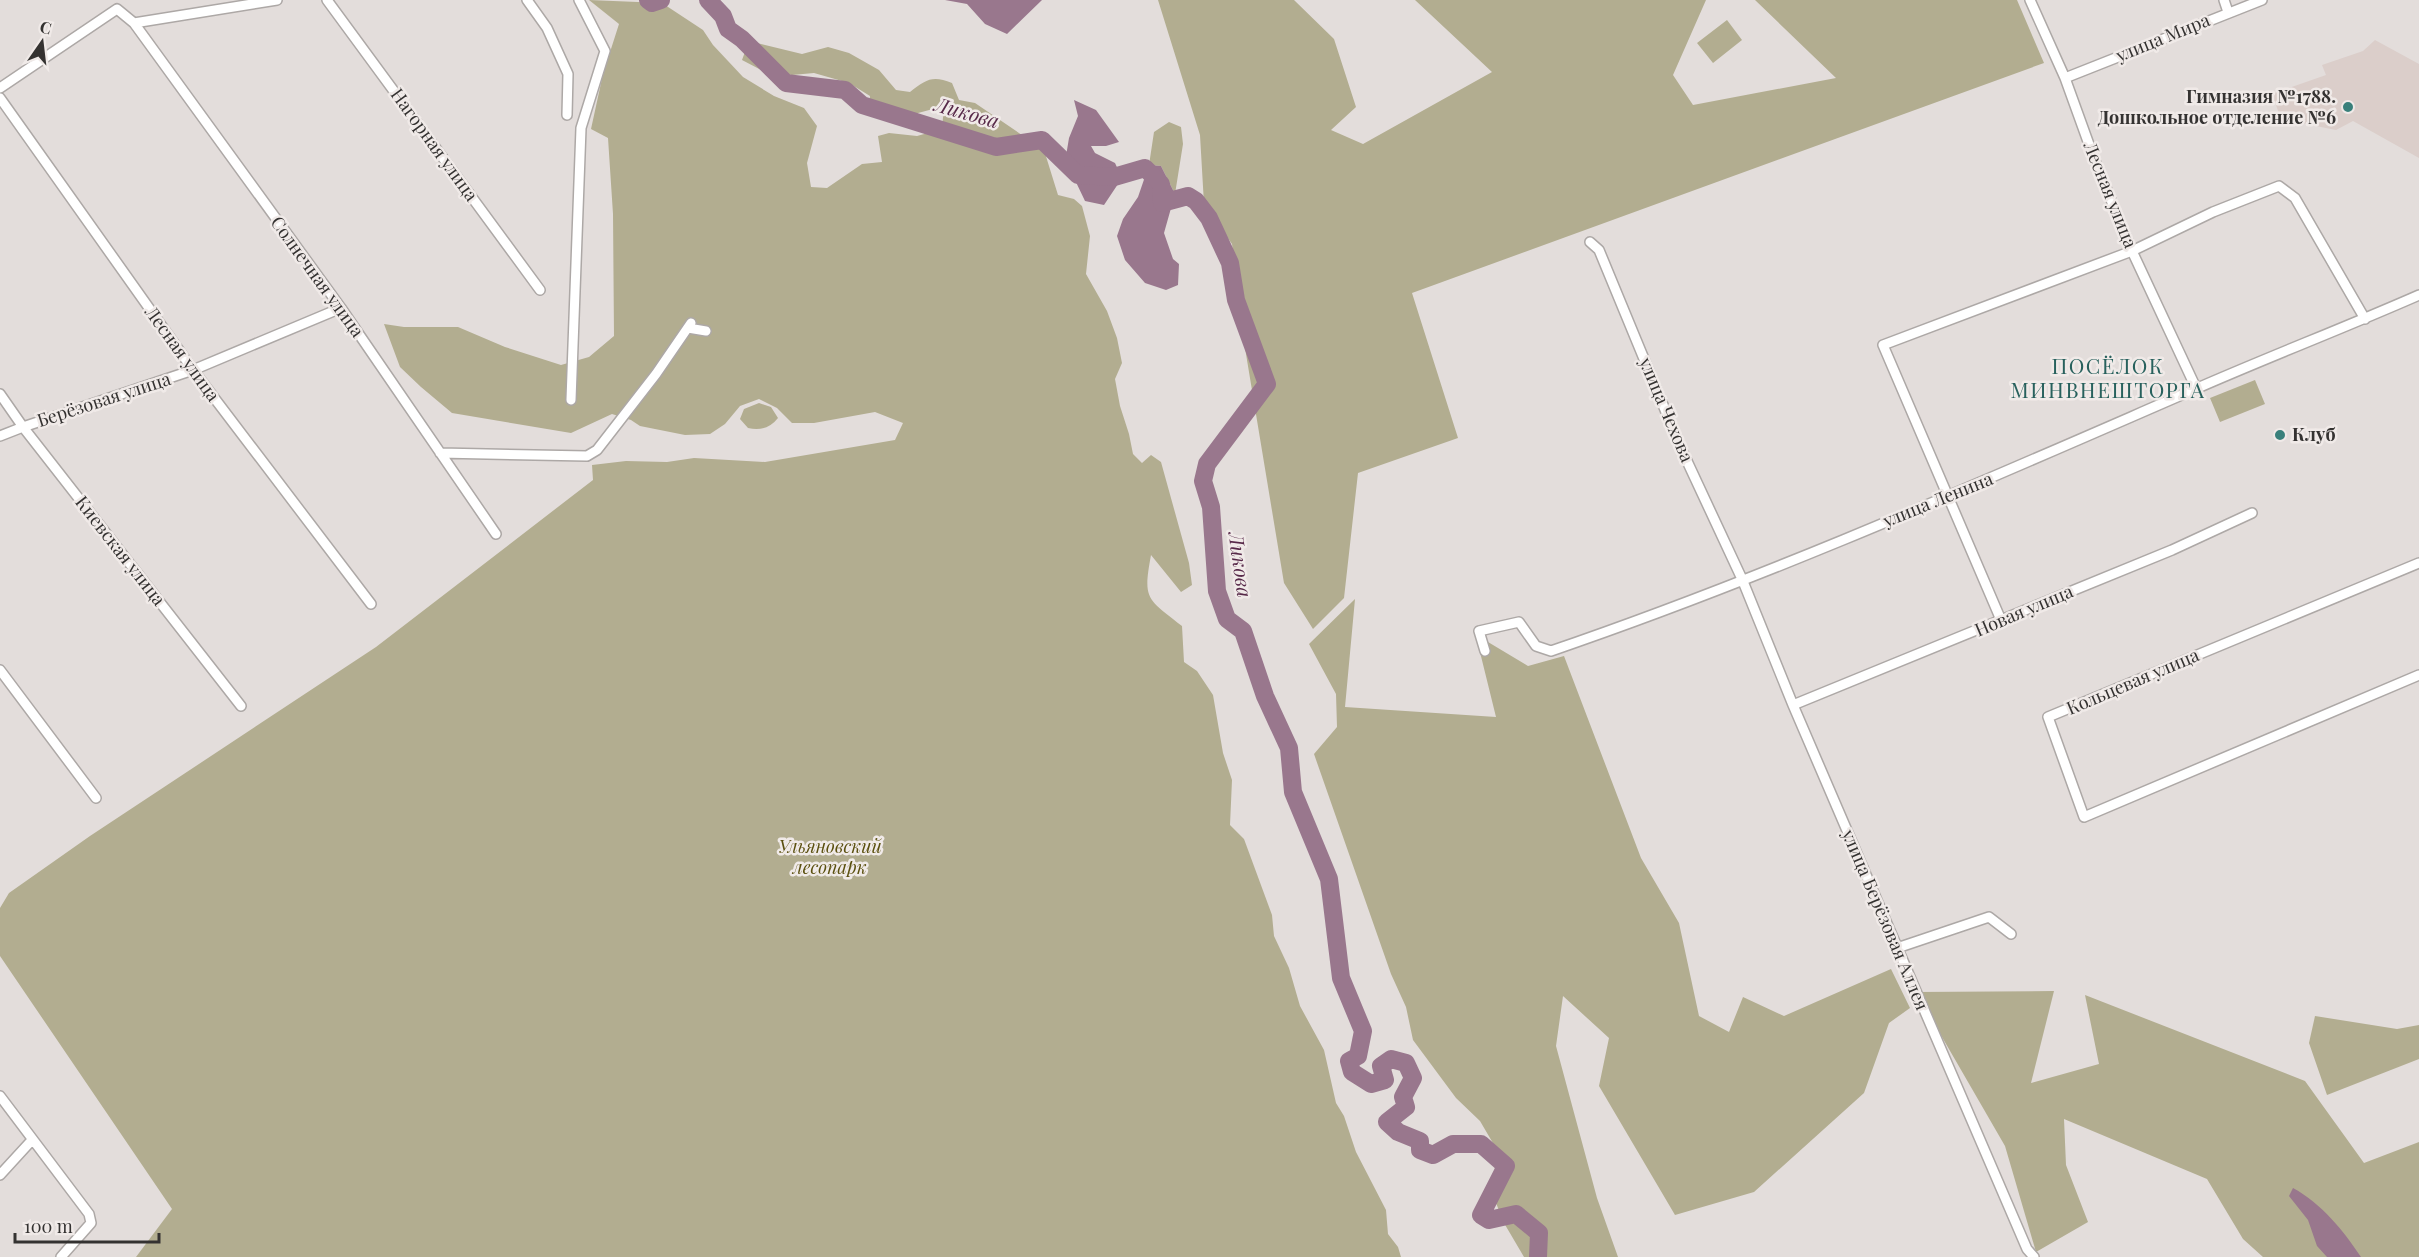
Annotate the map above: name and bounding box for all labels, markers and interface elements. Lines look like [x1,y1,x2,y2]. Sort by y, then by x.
street label: улица Мира [2111,7,2213,67]
north arrow [12,12,72,72]
text: С [38,15,54,39]
street label: Нагорная улица [386,83,484,206]
place label: Гимназия №1788. Дошкольное отделение №6 [2098,84,2336,129]
water label: Ликова [930,89,1003,134]
marker: Гимназия №1788. Дошкольное отделение №6 [2341,100,2355,114]
street label: Лесная улица [2078,137,2143,251]
street label: Солнечная улица [266,211,370,342]
street label: Лесная улица [139,300,226,406]
district label: ПОСЁЛОК МИНВНЕШТОРГА [2010,351,2206,403]
street label: улица Чехова [1634,353,1700,466]
street label: Берёзовая улица [34,366,174,432]
place label: Клуб [2292,422,2336,446]
marker: Клуб [2273,428,2287,442]
street label: улица Ленина [1878,466,1996,532]
street label: Киевская улица [70,491,171,610]
water label: Ликова [1223,529,1259,599]
street label: Новая улица [1971,579,2077,642]
street label: Кольцевая улица [2063,642,2203,720]
street label: улица Берёзовая Аллея [1837,825,1935,1014]
park label: Ульяновский лесопарк [778,834,883,879]
scale bar [15,1206,159,1244]
text: 100 m [24,1214,73,1238]

